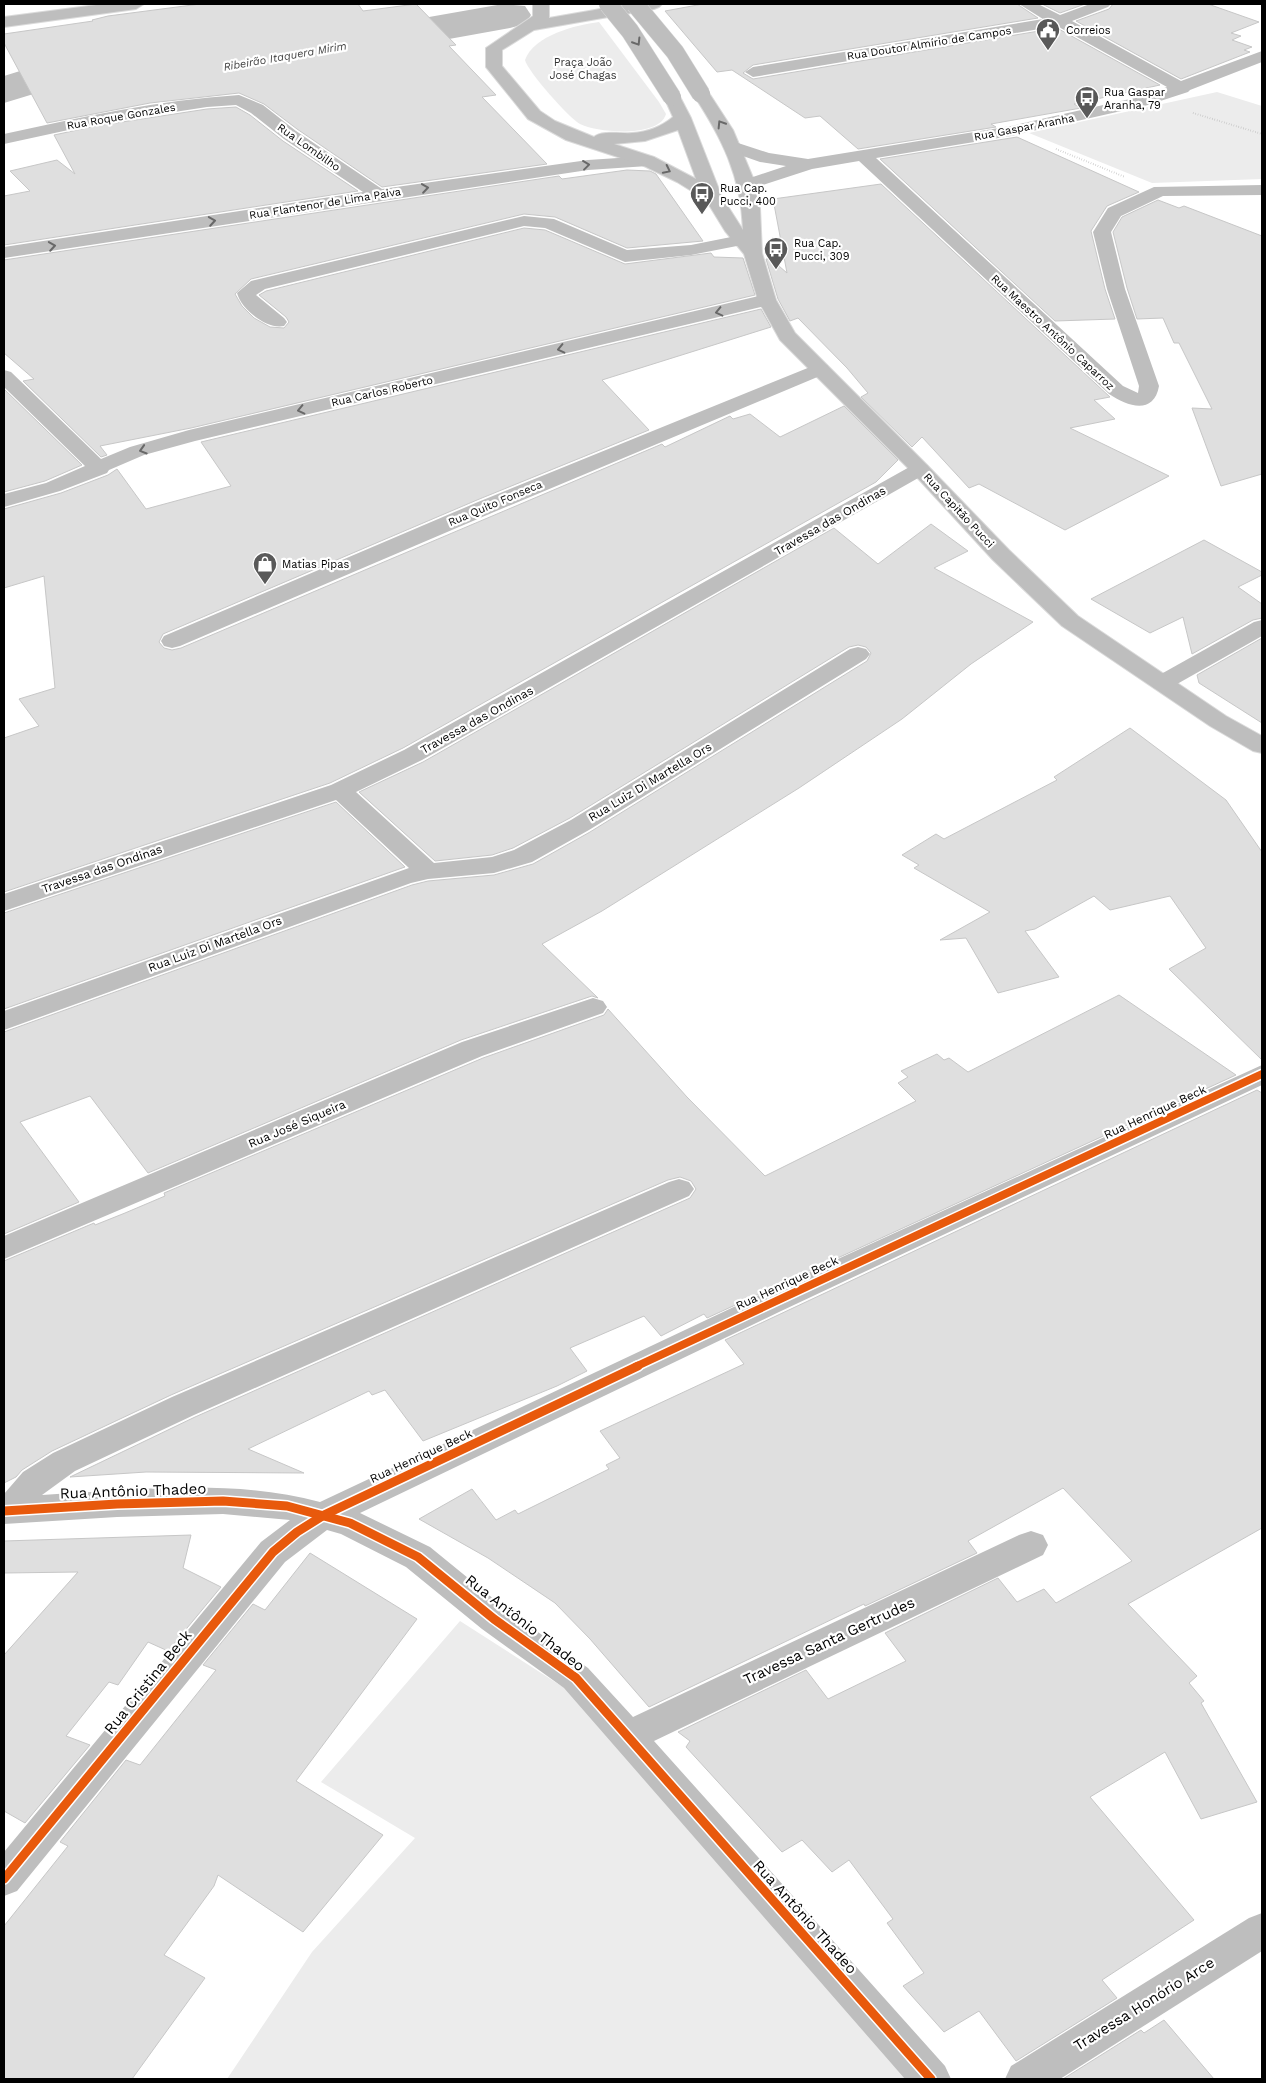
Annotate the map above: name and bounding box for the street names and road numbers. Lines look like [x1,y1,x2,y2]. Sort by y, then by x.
street label: Rua Doutor Almírio de Campos [846,24,1012,63]
street label: Rua Roque Gonzales [66,100,177,132]
street label: Rua Gaspar Aranha [973,111,1075,144]
street label: Rua Lombilho [275,121,343,174]
street label: Rua Flantenor de Lima Paiva [248,185,402,222]
street label: Rua Maestro Antônio Caparroz [988,272,1117,393]
street label: Rua Carlos Roberto [330,373,434,409]
street label: Rua Capitão Pucci [921,470,997,550]
street label: Rua Quito Fonseca [446,478,544,529]
street label: Travessa das Ondinas [772,483,888,559]
street label: Travessa das Ondinas [418,683,536,757]
street label: Rua Luiz Di Martella Ors [586,740,714,824]
street label: Travessa das Ondinas [40,842,164,896]
street label: Rua Luiz Di Martella Ors [146,913,284,975]
street label: Rua Henrique Beck [1102,1082,1209,1142]
street label: Rua José Siqueira [246,1097,348,1151]
street label: Rua Henrique Beck [734,1253,841,1313]
street label: Rua Henrique Beck [368,1426,475,1486]
street label: Rua Antônio Thadeo [59,1479,207,1503]
street label: Rua Antônio Thadeo [462,1571,588,1675]
street label: Travessa Santa Gertrudes [740,1593,918,1689]
street label: Rua Cristina Beck [100,1626,196,1738]
street label: Rua Antônio Thadeo [749,1856,861,1978]
street label: Travessa Honório Arce [1070,1953,1218,2055]

